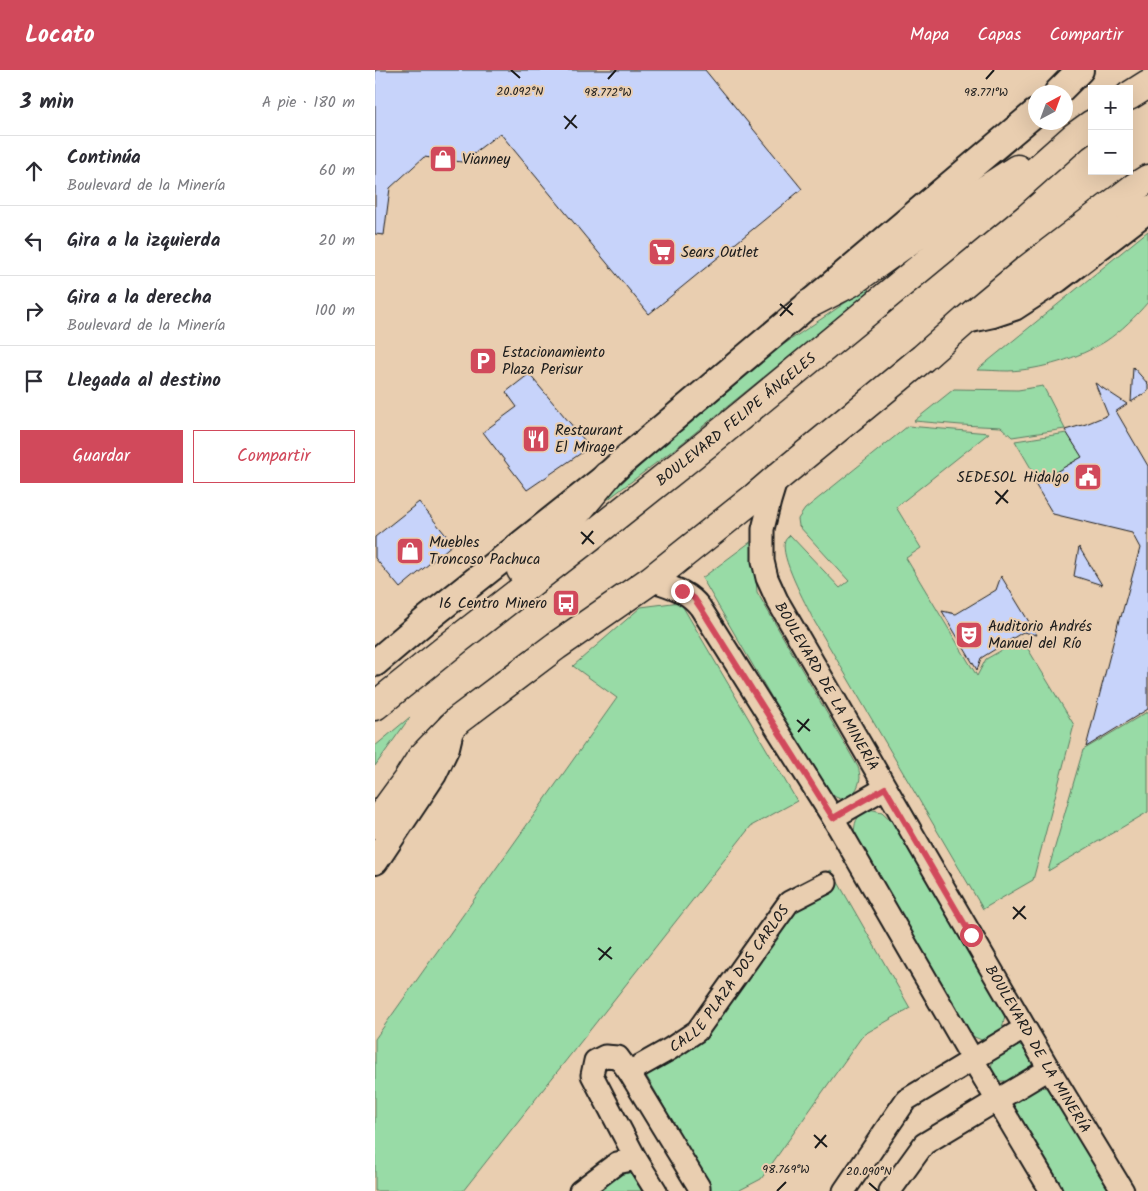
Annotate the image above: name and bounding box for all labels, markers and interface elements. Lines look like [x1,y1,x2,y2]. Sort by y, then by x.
text: Locato [25,16,95,55]
text: Mapa [910,21,950,50]
text: Capas [978,21,1022,50]
text: Compartir [1050,21,1123,50]
text: 20.092°N [497,82,543,101]
text: 98.772°W [584,83,632,102]
text: 98.771°W [964,83,1008,102]
north arrow [1028,85,1073,130]
map controls [1088,85,1133,175]
button: + [1088,85,1133,130]
text: 3 min [20,86,74,119]
text: A pie · 180 m [262,90,355,115]
button: − [1088,130,1133,175]
text: Continúa [67,143,141,173]
shop icon: Vianney [428,144,458,174]
place label: Vianney [462,148,511,172]
icon: ahead [20,157,48,185]
text: 60 m [319,158,355,183]
text: Boulevard de la Minería [67,173,225,198]
text: Gira a la izquierda [67,226,220,256]
icon: left [20,227,48,255]
text: 20 m [319,228,355,253]
supermarket icon: Sears Outlet [647,237,677,267]
place label: Sears Outlet [681,241,759,265]
text: Gira a la derecha [67,283,212,313]
icon: right [20,297,48,325]
text: 100 m [315,298,355,323]
text: Boulevard de la Minería [67,313,225,338]
place label: Estacionamiento Plaza Perisur [502,341,605,382]
parking icon: Estacionamiento Plaza Perisur [468,346,498,376]
street label: BOULEVARD FELIPE ÁNGELES [651,347,822,493]
text: Llegada al destino [67,366,221,396]
icon: arrive [20,367,48,395]
place label: Restaurant El Mirage [555,419,623,460]
restaurant icon: Restaurant El Mirage [521,424,551,454]
button: Guardar [20,430,183,483]
button: Compartir [193,430,355,483]
public building icon: SEDESOL Hidalgo [1073,462,1103,492]
place label: SEDESOL Hidalgo [957,466,1069,490]
place label: Muebles Troncoso Pachuca [429,531,540,572]
shop icon: Muebles Troncoso Pachuca [395,536,425,566]
route end [671,580,694,603]
bus stop icon: 16 Centro Minero [551,588,581,618]
place label: 16 Centro Minero [439,592,547,616]
street label: BOULEVARD DE LA MINERÍA [767,597,885,776]
place label: Auditorio Andrés Manuel del Río [988,615,1092,656]
theatre icon: Auditorio Andrés Manuel del Río [954,620,984,650]
street label: CALLE PLAZA DOS CARLOS [665,900,796,1059]
route start [960,924,983,947]
street label: BOULEVARD DE LA MINERÍA [978,961,1096,1138]
text: 98.769°W [762,1160,810,1179]
text: 20.090°N [846,1162,892,1181]

